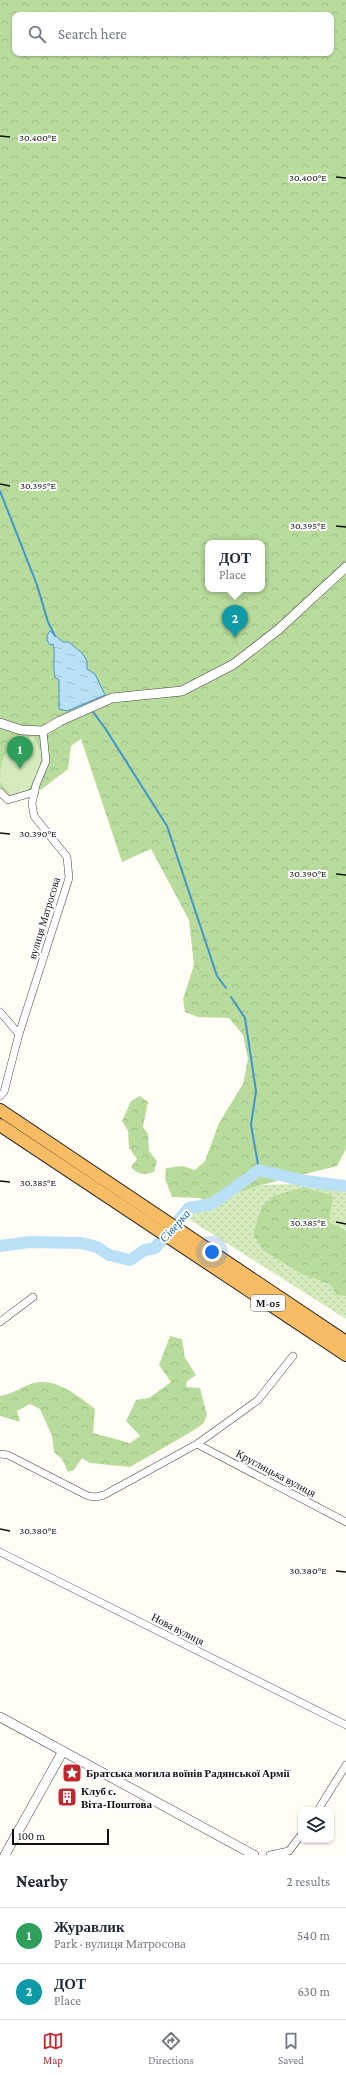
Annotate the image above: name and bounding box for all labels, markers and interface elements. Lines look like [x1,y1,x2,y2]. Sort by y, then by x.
search box [12,12,334,56]
icon: search [26,23,48,45]
text: Search here [58,26,127,42]
text: 30.400°E [19,132,57,143]
text: 30.400°E [289,172,327,183]
text: 30.395°E [20,480,56,491]
text: 30.395°E [290,520,326,531]
popup [205,540,265,592]
text: ДОТ [219,550,251,566]
text: Place [219,567,246,582]
pin: 2 [222,605,248,638]
pin: 1 [7,736,33,769]
text: 30.390°E [20,828,57,839]
text: 30.390°E [290,868,327,879]
street label: вулиця Матросова [26,875,62,960]
text: 30.385°E [20,1177,57,1188]
water label: Сіверка [157,1207,193,1245]
text: 30.385°E [290,1217,327,1228]
your location [202,1242,222,1262]
road number: М-05 [251,1295,285,1311]
street label: Круглицька вулиця [234,1447,318,1499]
text: 30.380°E [19,1525,57,1536]
text: 30.380°E [289,1565,327,1576]
street label: Нова вулиця [150,1611,206,1647]
place icon: Братська могила воїнів Радянської Армії [61,1762,83,1784]
place label: Братська могила воїнів Радянської Армії [86,1767,291,1779]
place label: Клуб с. Віта-Поштова [81,1785,152,1810]
building icon: Клуб с. Віта-Поштова [56,1786,78,1808]
map controls [298,1807,334,1843]
button: layers [298,1807,334,1843]
scale bar [12,1827,109,1846]
text: 100 m [18,1830,45,1842]
text: Nearby [16,1872,68,1891]
text: 2 results [287,1874,330,1889]
text: Журавлик [54,1919,125,1935]
text: 1 [27,1928,31,1943]
text: 540 m [297,1928,330,1943]
text: Park · вулиця Матросова [54,1936,186,1951]
text: ДОТ [54,1976,86,1992]
text: 2 [26,1984,32,1999]
text: 630 m [297,1984,330,1999]
text: Place [54,1993,81,2008]
tab: Map [42,2030,64,2066]
tab: Directions [148,2030,194,2066]
tab: Saved [278,2030,304,2066]

